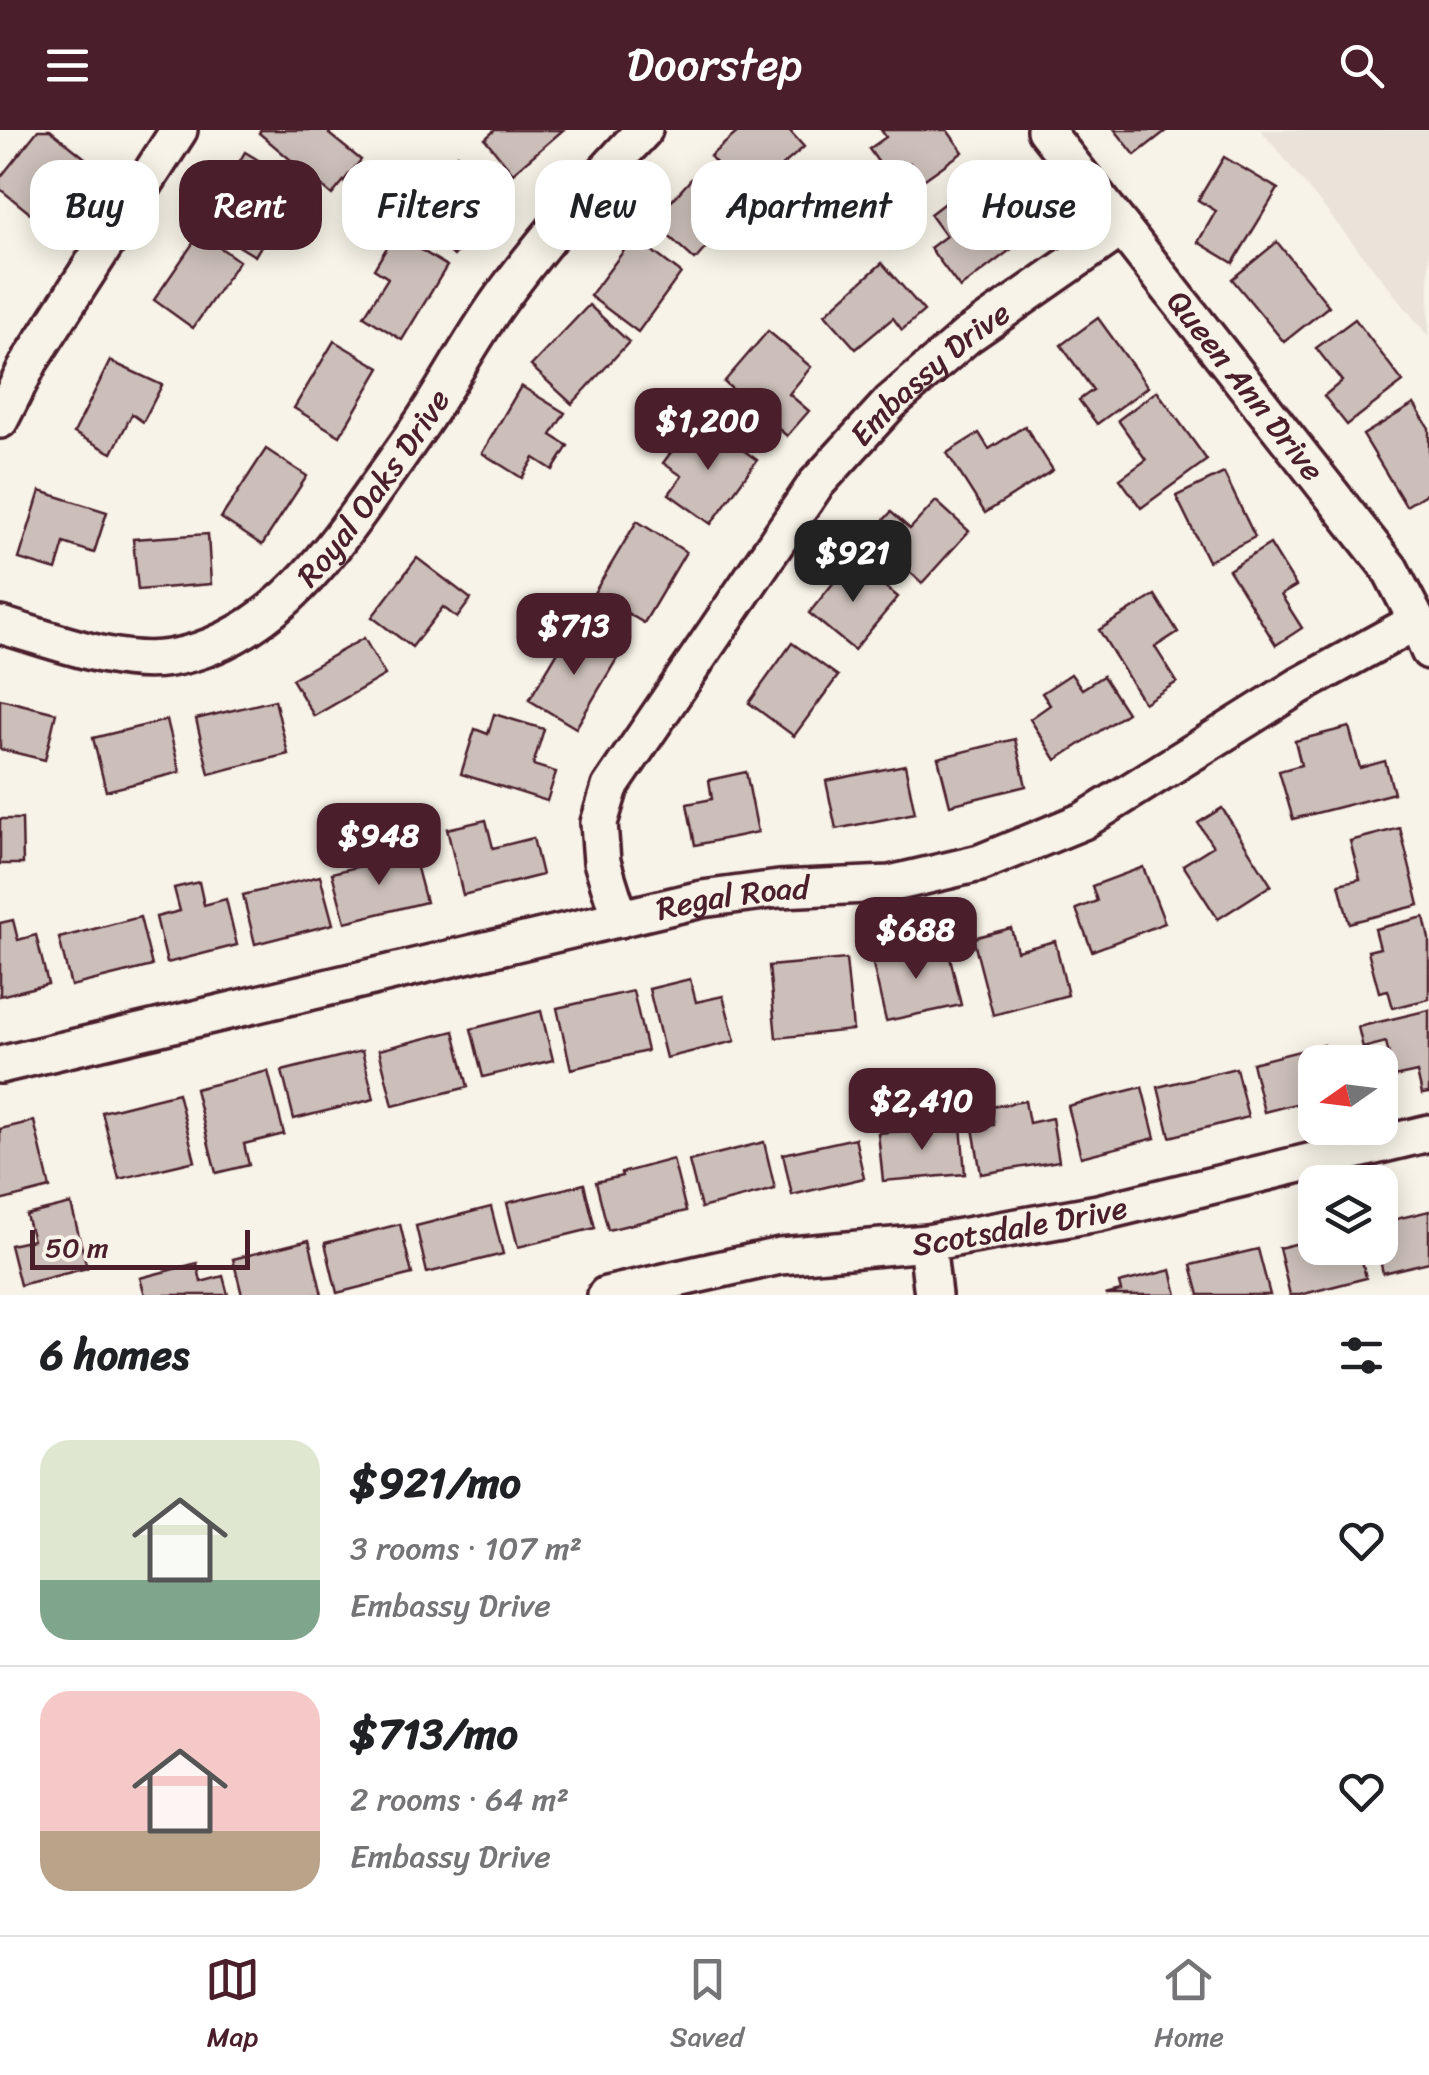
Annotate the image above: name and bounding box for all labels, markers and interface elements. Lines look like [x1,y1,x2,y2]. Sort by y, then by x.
text: Doorstep [627,25,802,105]
icon: menu [40,38,95,93]
icon: search [1334,38,1389,93]
chip: Buy [30,160,159,250]
chip: Rent [179,160,322,250]
chip: Filters [342,160,515,250]
chip: New [535,160,671,250]
chip: Apartment [691,160,927,250]
chip: House [947,160,1111,250]
street label: Queen Ann Drive [1151,277,1339,495]
street label: Embassy Drive [835,286,1023,460]
street label: Royal Oaks Drive [282,377,466,601]
pin: $1,200 [627,388,789,473]
text: $1,200 [657,392,759,449]
pin: $921 [794,520,912,605]
text: $921 [816,524,890,581]
pin: $713 [515,593,633,678]
text: $713 [538,597,610,654]
pin: $948 [320,803,438,888]
text: $948 [339,807,419,864]
street label: Regal Road [651,860,812,938]
pin: $688 [857,897,975,982]
text: $688 [877,901,955,958]
north arrow [1298,1045,1398,1145]
map controls [1298,1045,1398,1265]
pin: $2,410 [841,1068,1003,1153]
text: $2,410 [871,1072,973,1129]
button: layers [1298,1165,1398,1265]
street label: Scotsdale Drive [910,1179,1133,1273]
text: 50 m [45,1223,109,1272]
scale bar [30,1225,250,1270]
text: 6 homes [40,1318,189,1392]
icon: filters [1334,1328,1389,1383]
text: $921/mo [350,1446,521,1520]
icon: home [120,1480,240,1600]
icon: heart [1334,1513,1389,1568]
text: 3 rooms · 107 m² [350,1520,582,1577]
text: Embassy Drive [350,1577,551,1634]
text: $713/mo [350,1697,518,1771]
icon: home [120,1731,240,1851]
icon: heart [1334,1764,1389,1819]
text: 2 rooms · 64 m² [350,1771,569,1828]
text: Embassy Drive [350,1828,551,1885]
tab: Map [205,1952,260,2061]
tab: Saved [670,1952,744,2061]
tab: Home [1154,1952,1224,2061]

